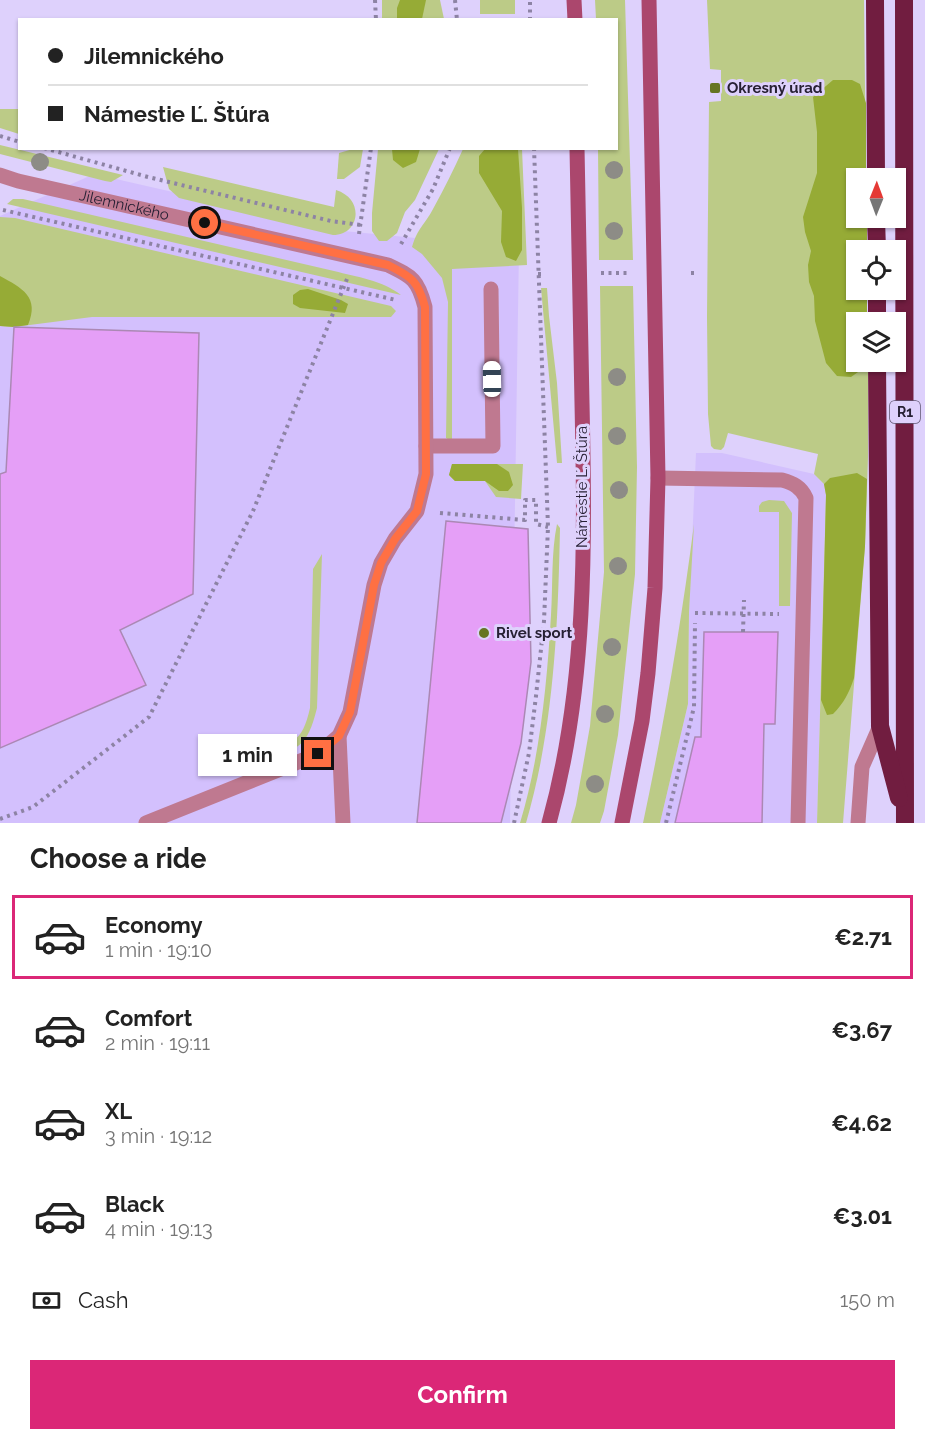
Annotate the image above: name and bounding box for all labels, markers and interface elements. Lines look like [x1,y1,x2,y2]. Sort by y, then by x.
text: Jilemnického [84,43,224,69]
place label: Okresný úrad [727,79,823,97]
marker: Okresný úrad [708,81,722,95]
text: Námestie Ľ. Štúra [84,101,270,127]
north arrow [846,168,906,228]
map controls [846,168,906,372]
street label: Jilemnického [78,186,171,224]
route start [191,209,218,236]
button: locate [846,240,906,300]
button: layers [846,312,906,372]
car [483,361,501,397]
road number: R1 [890,401,920,423]
street label: Námestie Ľ. Štúra [572,426,591,548]
place label: Rivel sport [496,624,572,642]
marker: Rivel sport [477,626,491,640]
callout: 1 min [198,733,297,775]
route end [304,740,331,767]
text: 1 min [222,743,273,767]
text: Choose a ride [30,843,206,874]
icon: car [33,910,87,964]
text: Economy [105,912,203,938]
text: €2.71 [834,924,892,950]
text: 1 min · 19:10 [105,938,212,962]
icon: car [33,1003,87,1057]
text: Comfort [105,1005,192,1031]
text: €3.67 [832,1017,892,1043]
text: 2 min · 19:11 [105,1031,210,1055]
icon: car [33,1096,87,1150]
text: XL [105,1098,132,1124]
text: €4.62 [831,1110,892,1136]
text: 3 min · 19:12 [105,1124,212,1148]
icon: car [33,1189,87,1243]
text: Black [105,1191,164,1217]
text: €3.01 [833,1203,892,1229]
text: 4 min · 19:13 [105,1217,213,1241]
icon: cash [30,1284,63,1317]
text: Cash [78,1287,129,1313]
text: 150 m [840,1288,895,1312]
button: Confirm [30,1360,895,1429]

